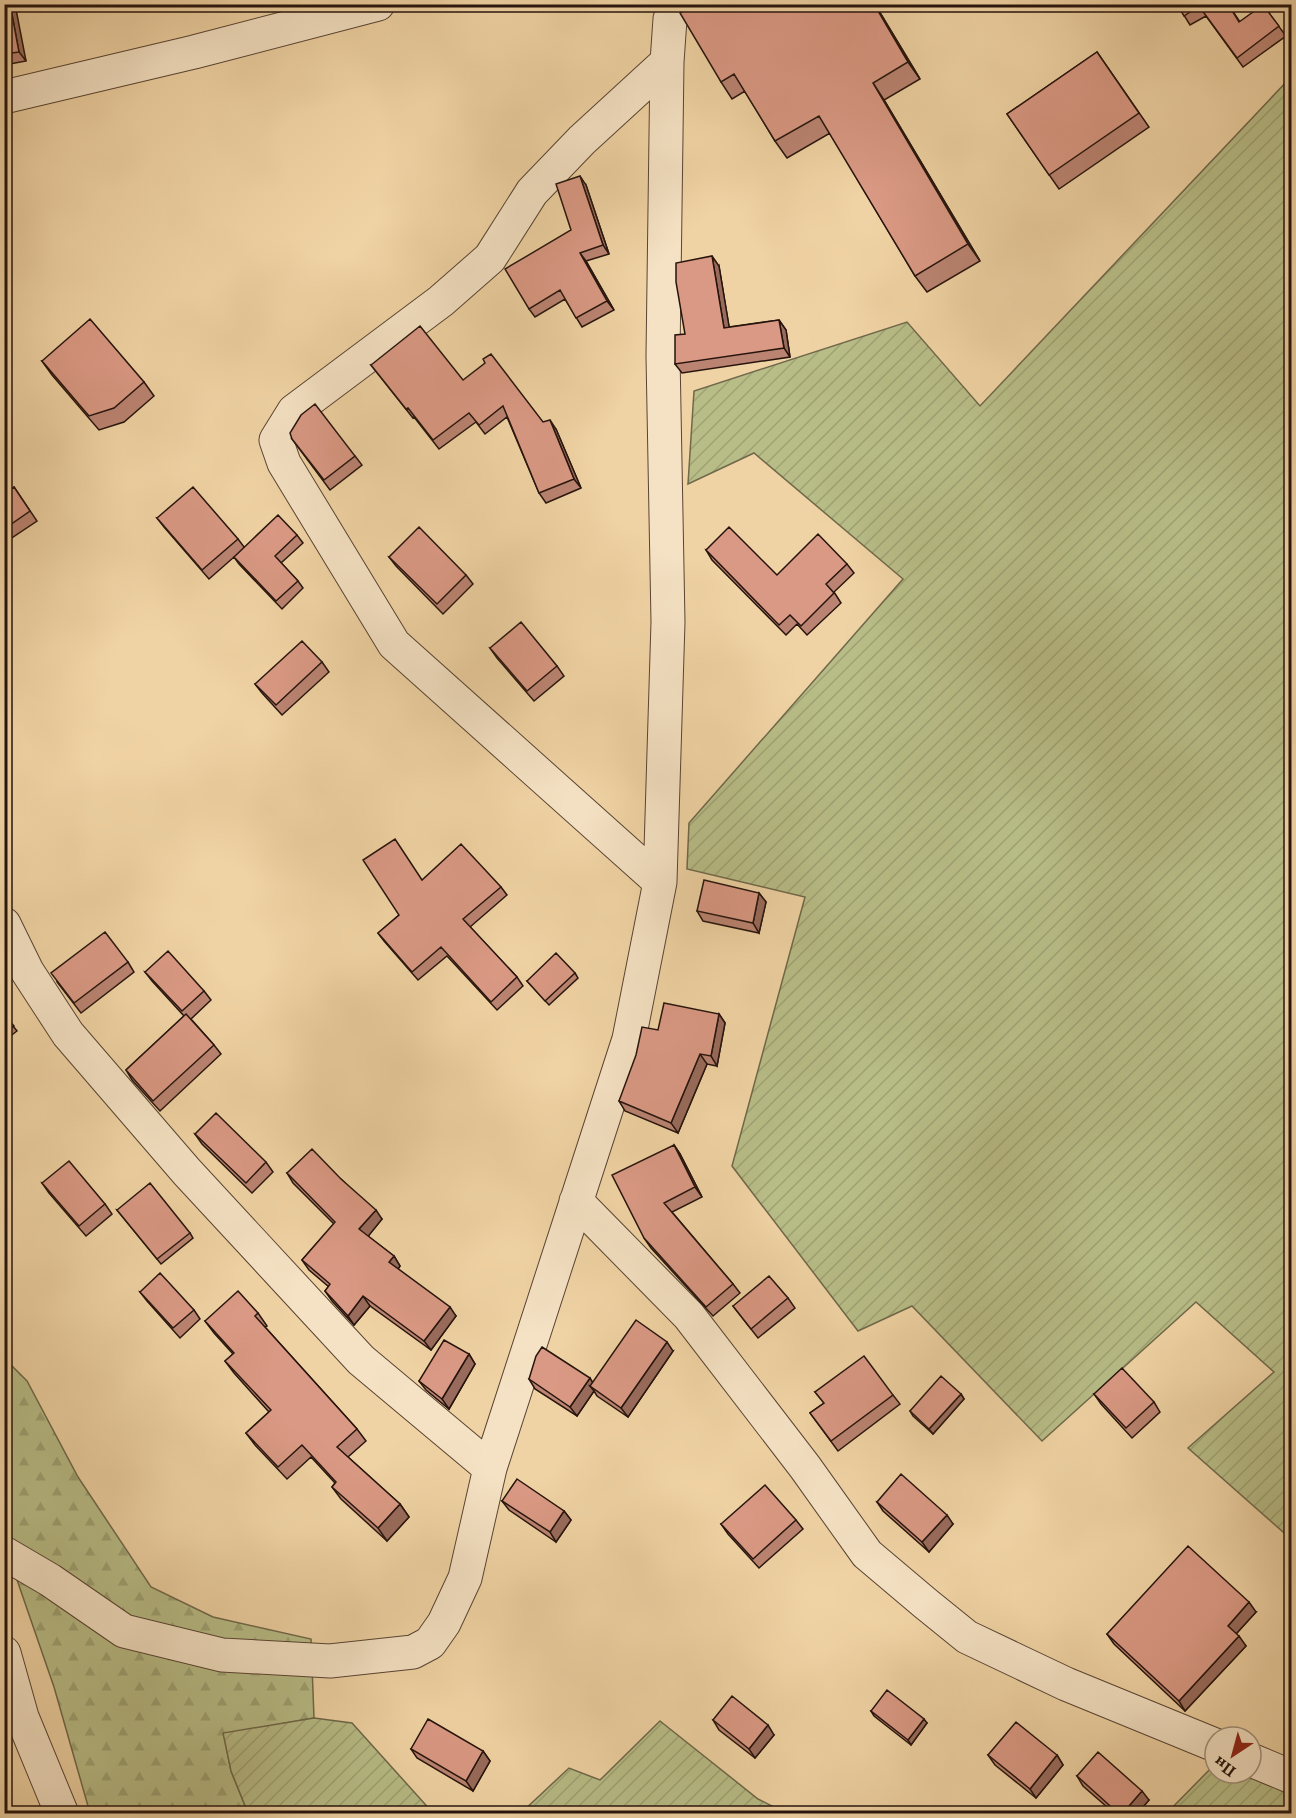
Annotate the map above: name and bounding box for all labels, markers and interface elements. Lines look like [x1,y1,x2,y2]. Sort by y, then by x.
north arrow [1203,1725,1263,1785]
text: Пн [1210,1750,1241,1781]

